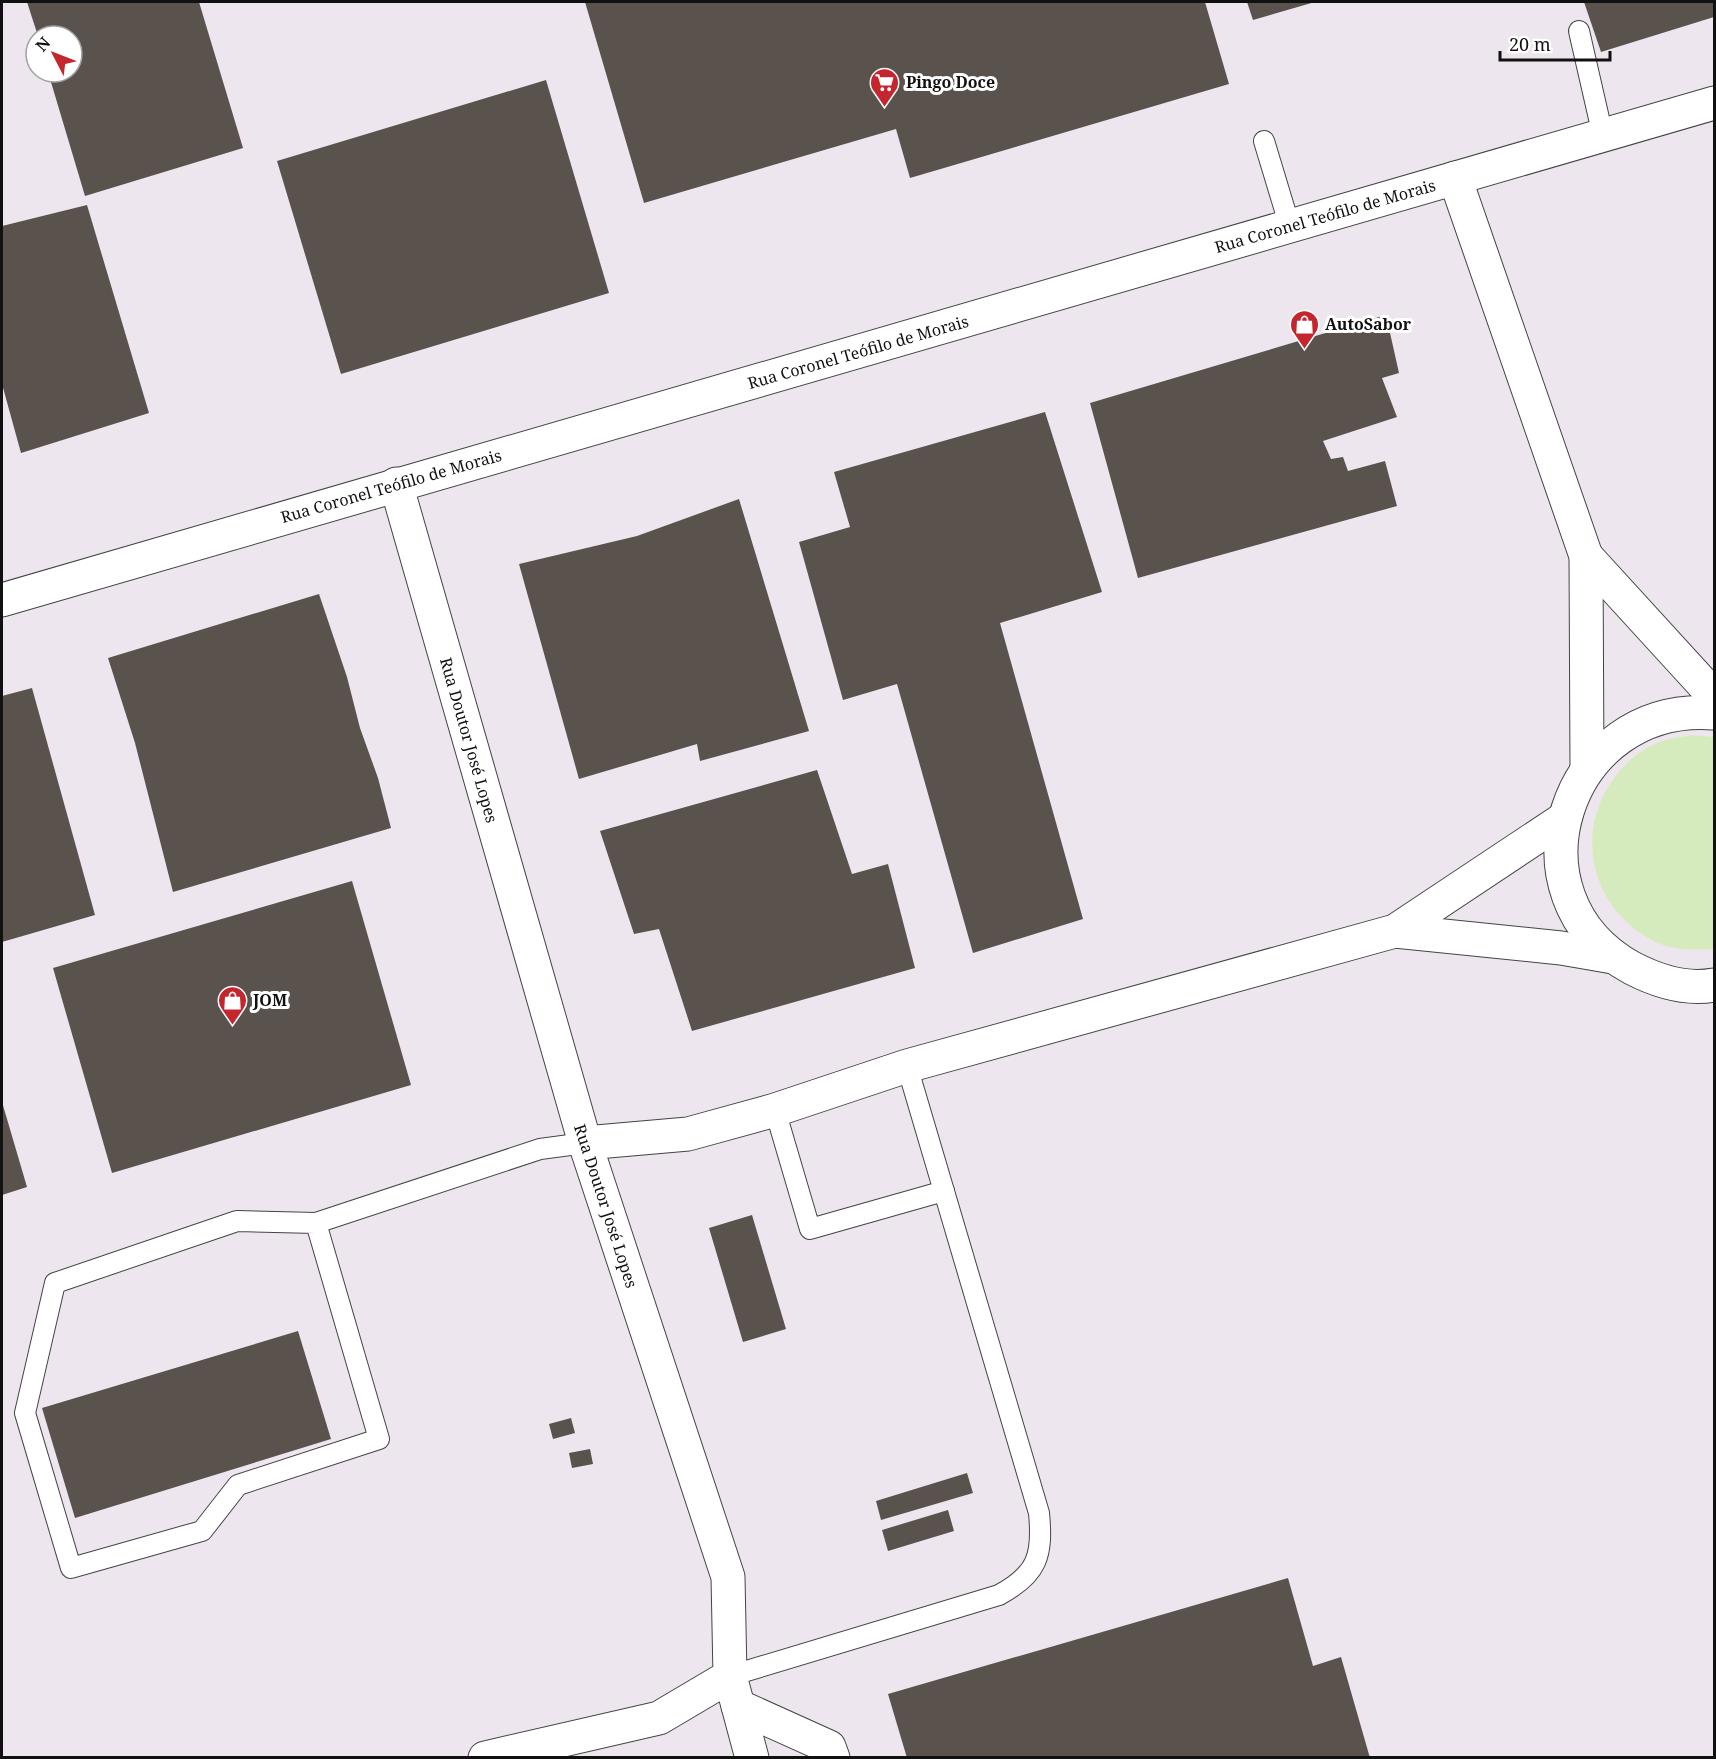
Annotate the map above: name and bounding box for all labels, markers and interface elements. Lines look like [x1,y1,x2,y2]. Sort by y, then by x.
north arrow [24,24,84,84]
scale bar [1500,24,1610,62]
text: N [30,32,56,56]
text: 20 m [1509,32,1551,56]
supermarket icon: Pingo Doce [869,66,901,108]
place label: Pingo Doce [906,71,995,93]
street label: Rua Coronel Teófilo de Morais [1212,174,1438,258]
shop icon: AutoSabor [1288,308,1320,350]
street label: Rua Coronel Teófilo de Morais [745,310,971,394]
place label: AutoSabor [1325,313,1412,335]
street label: Rua Coronel Teófilo de Morais [278,444,504,528]
street label: Rua Doutor José Lopes [435,655,503,825]
shop icon: JOM [216,984,248,1026]
place label: JOM [252,989,287,1011]
street label: Rua Doutor José Lopes [569,1121,643,1291]

